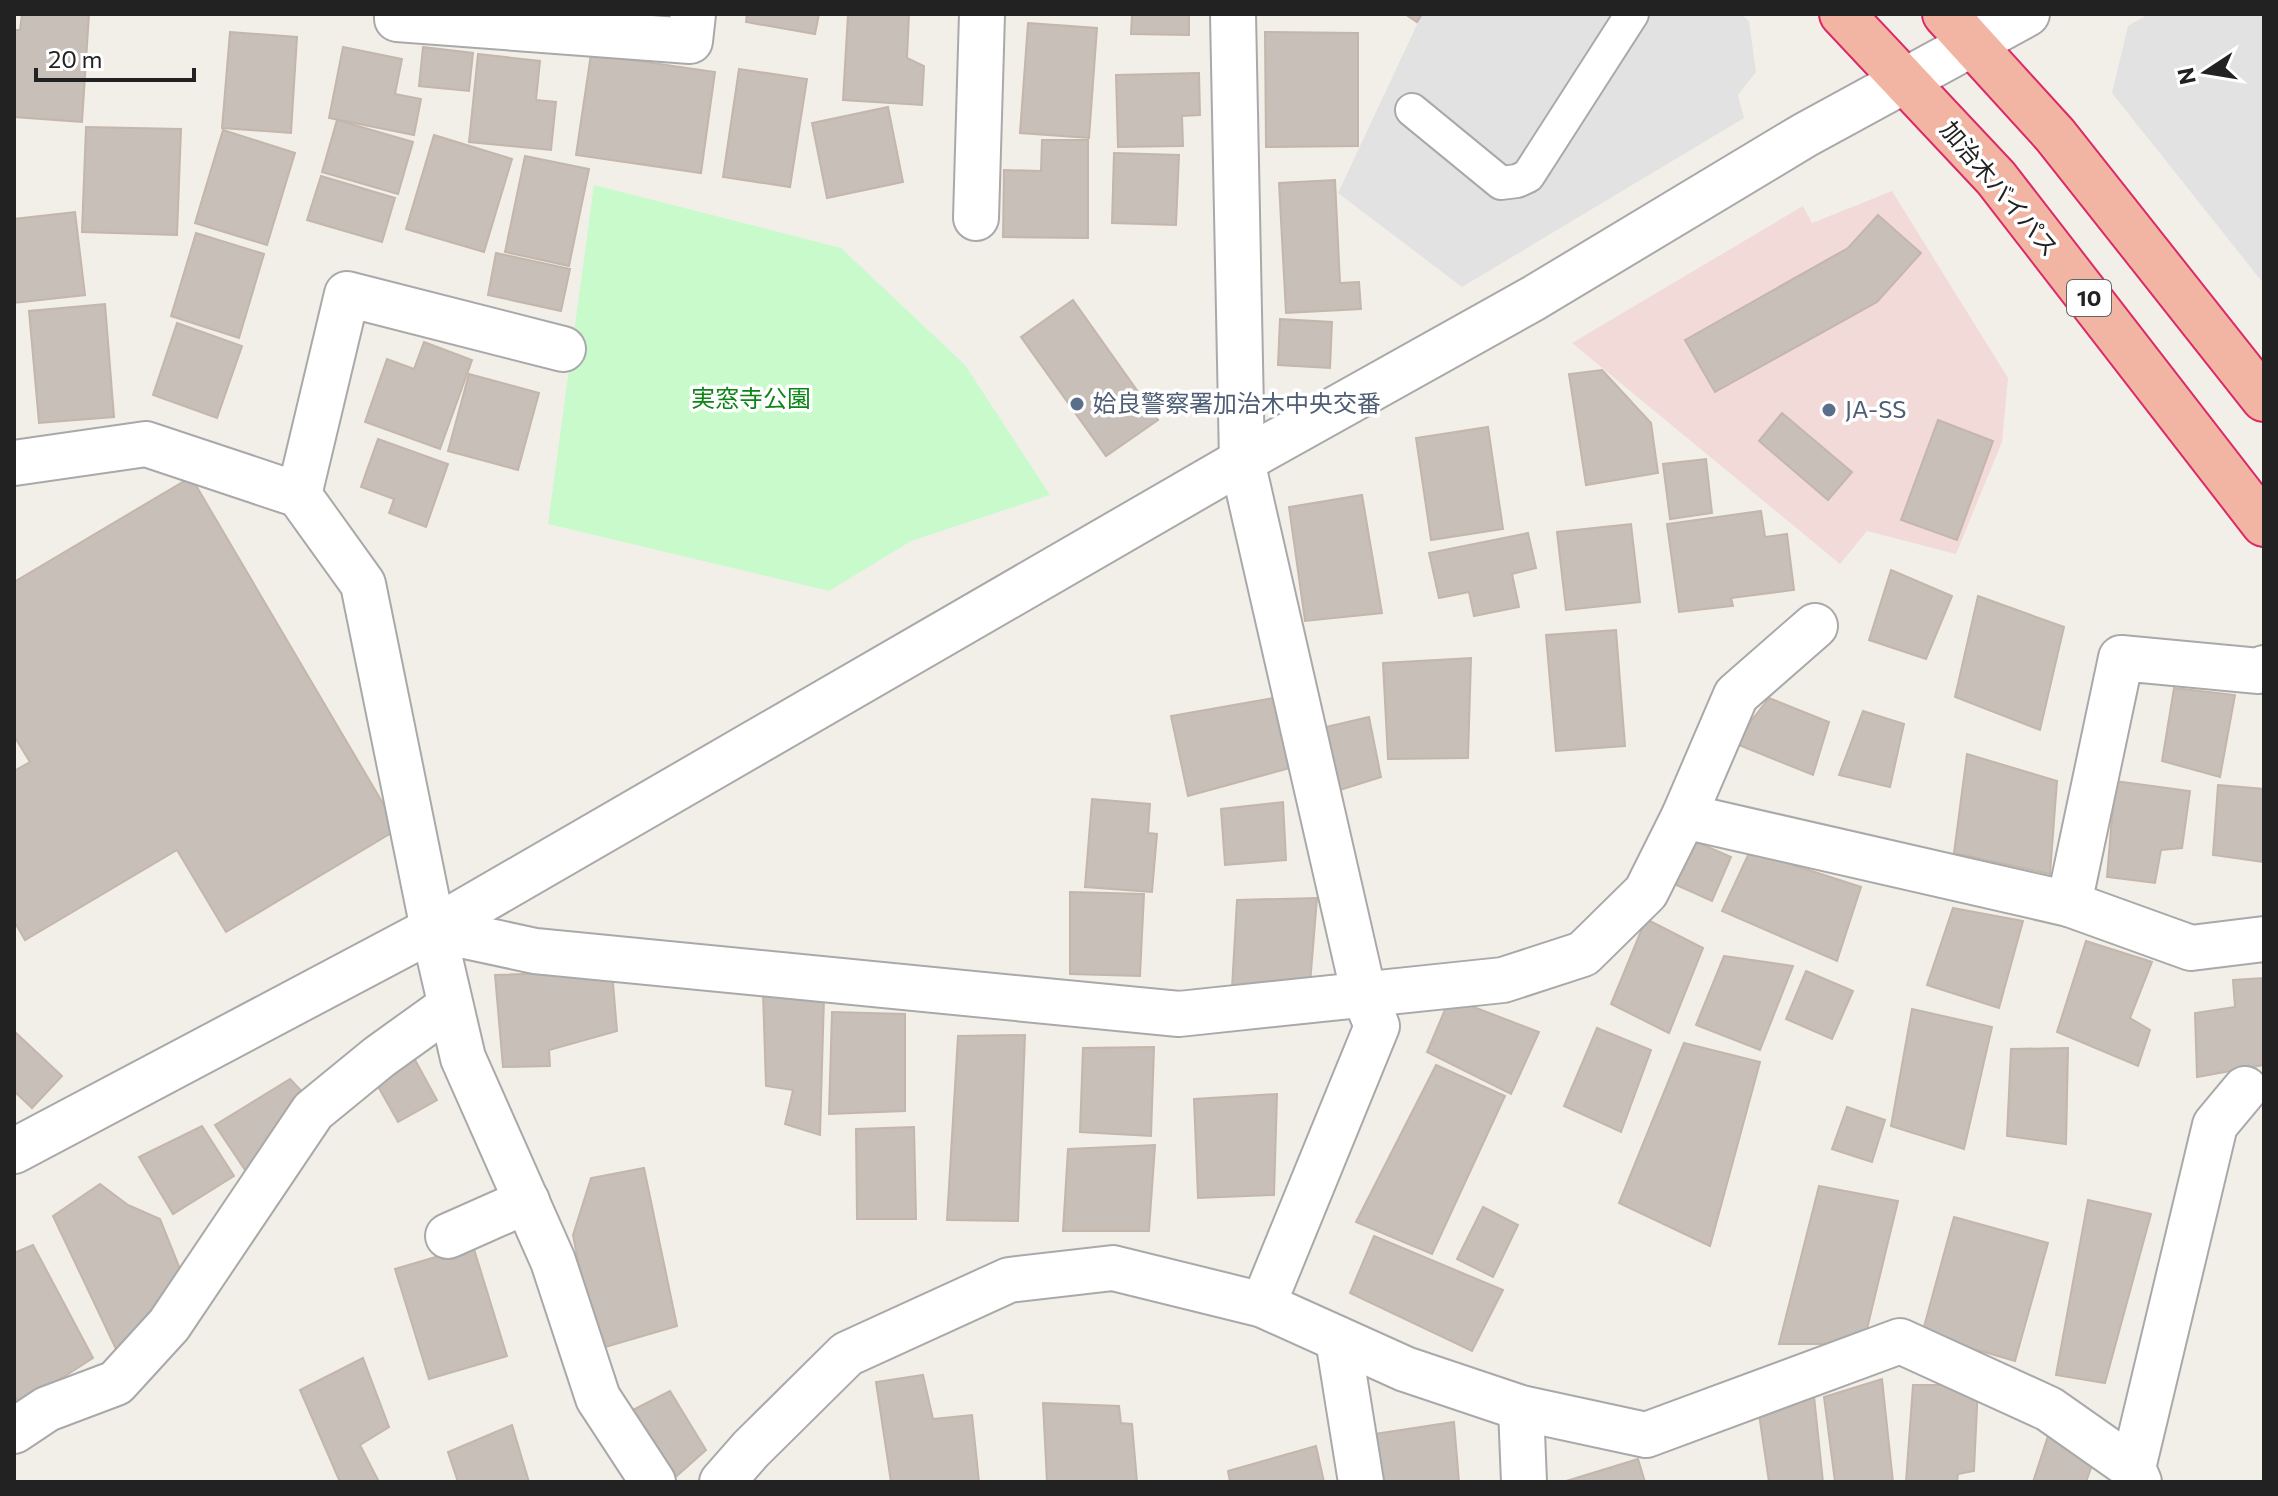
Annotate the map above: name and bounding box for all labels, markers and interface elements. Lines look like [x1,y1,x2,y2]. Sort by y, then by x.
scale bar [36,32,194,82]
north arrow [2166,32,2246,112]
text: 20 m [48,44,102,73]
text: N [2171,65,2201,87]
street label: 加治木バイパス [1935,115,2065,262]
road number: 10 [2067,280,2111,316]
park label: 実窓寺公園 [691,383,811,412]
place label: 姶良警察署加治木中央交番 [1093,388,1381,417]
place label: JA-SS [1845,394,1906,423]
marker: 姶良警察署加治木中央交番 [1068,395,1086,413]
marker: JA-SS [1820,401,1838,419]

